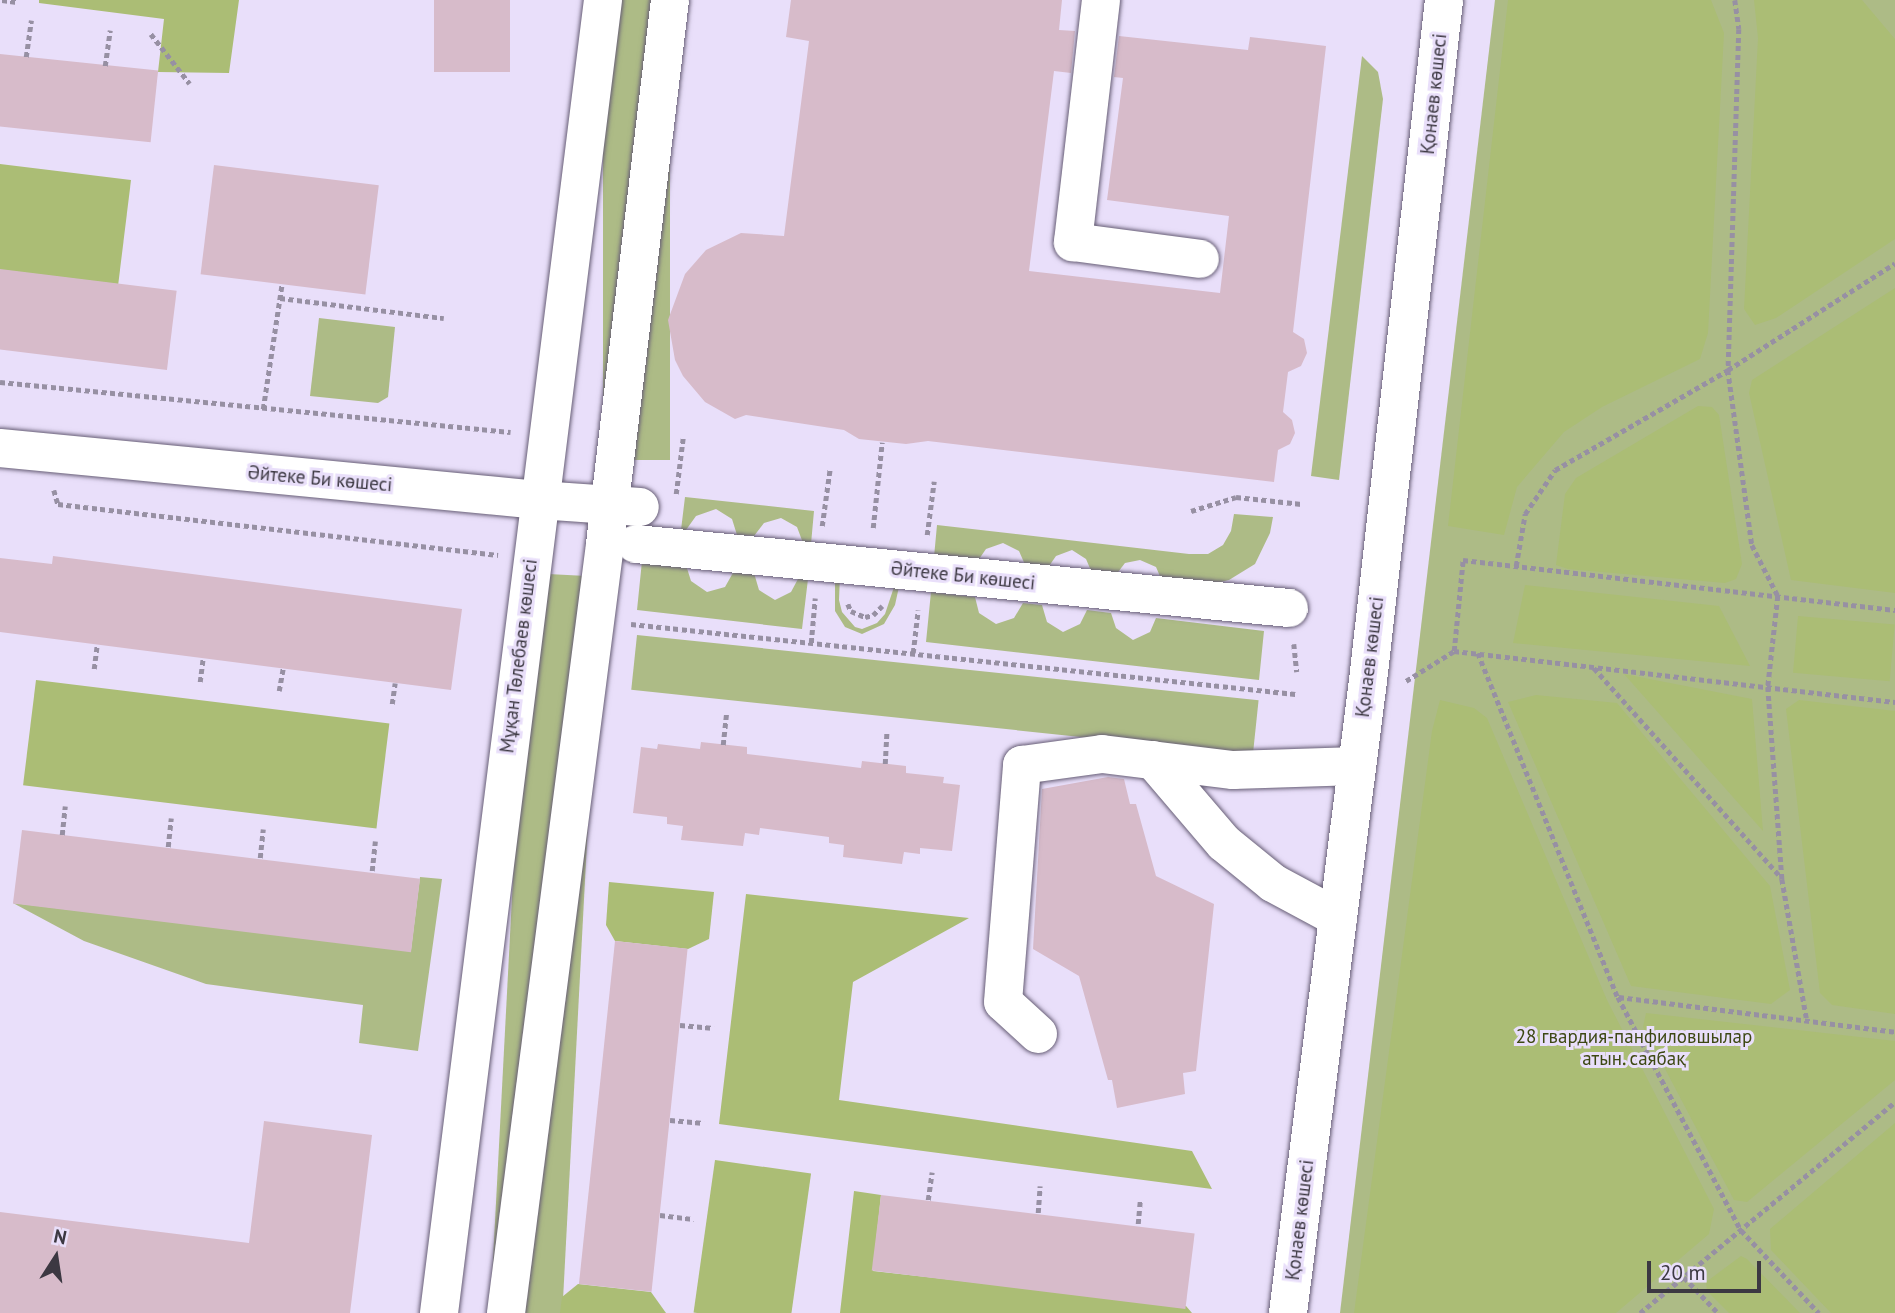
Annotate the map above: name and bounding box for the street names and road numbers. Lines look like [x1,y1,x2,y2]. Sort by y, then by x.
street label: Қонаев көшесі [1416,33,1452,155]
street label: Әйтеке Би көшесі [247,461,393,497]
street label: Мұқан Төлебаев көшесі [496,557,542,755]
street label: Әйтеке Би көшесі [890,557,1036,595]
street label: Қонаев көшесі [1351,595,1389,719]
street label: Қонаев көшесі [1281,1158,1319,1282]

